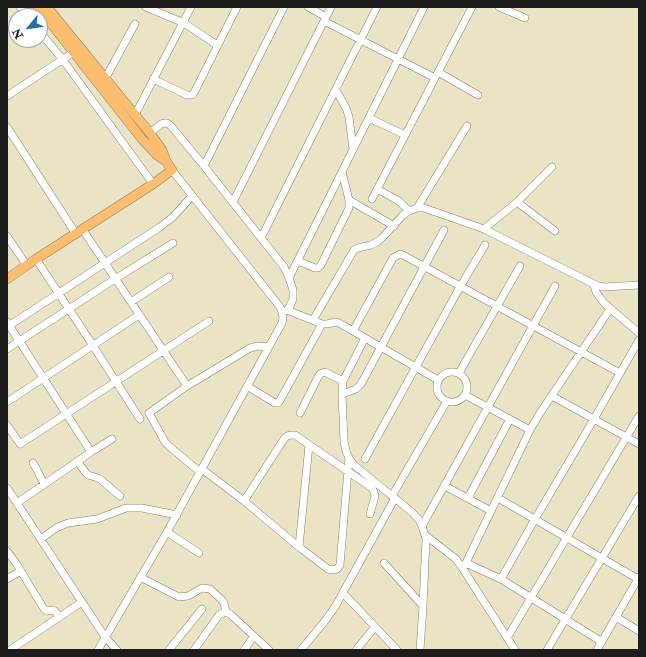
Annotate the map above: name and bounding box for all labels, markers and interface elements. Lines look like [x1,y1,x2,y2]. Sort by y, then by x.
north arrow [8,8,48,48]
text: N [10,26,26,41]

